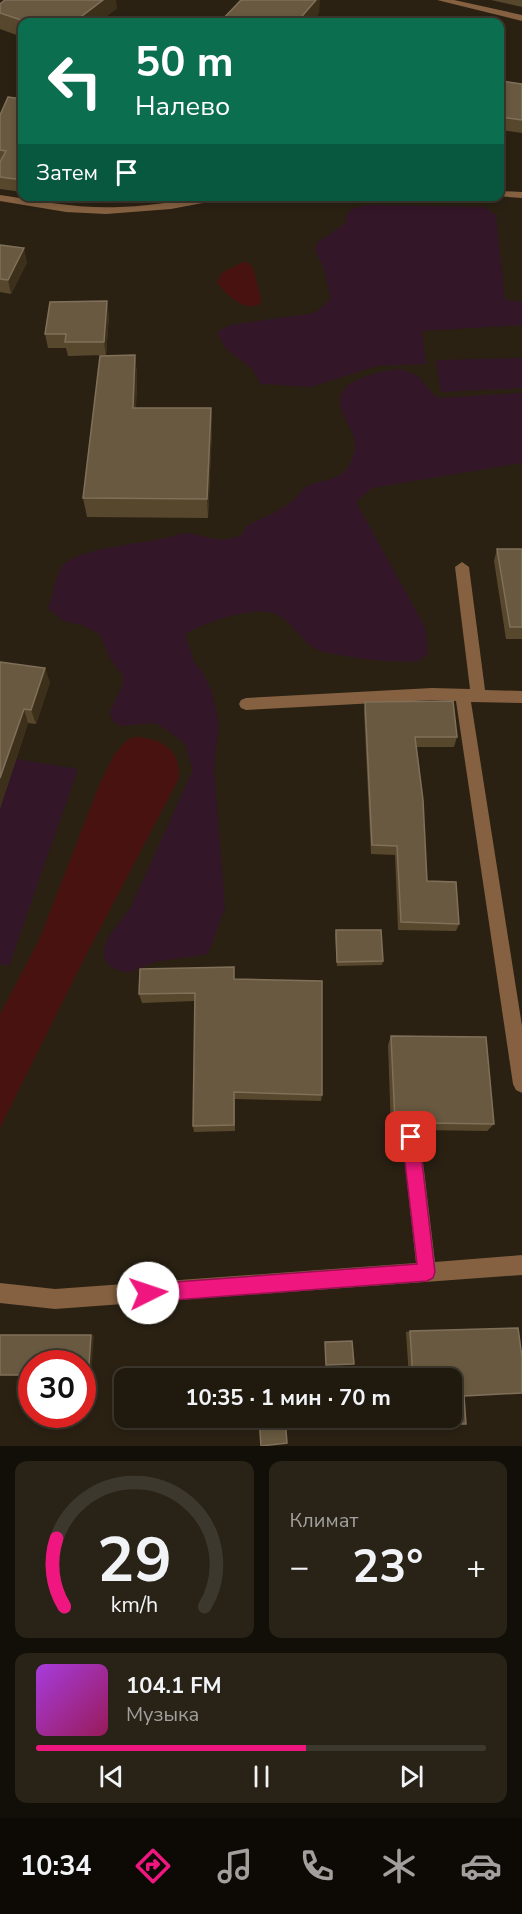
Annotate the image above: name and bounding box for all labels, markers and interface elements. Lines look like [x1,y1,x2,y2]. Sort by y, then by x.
text: 50 m [135,34,234,91]
icon: left [36,42,114,120]
text: Налево [135,88,230,125]
icon: arrive [110,156,143,189]
text: Затем [36,158,98,188]
pin [385,1111,436,1162]
icon: arrive [394,1120,427,1153]
position arrow [116,1261,180,1325]
speed limit sign: 30 [18,1350,96,1428]
text: 10:35 · 1 мин · 70 m [185,1383,391,1413]
text: Климат [290,1507,358,1534]
text: 29 [97,1518,172,1603]
text: 23° [352,1537,423,1598]
text: − [290,1545,309,1590]
text: + [466,1545,486,1590]
text: km/h [111,1590,158,1620]
text: 104.1 FM [126,1671,222,1701]
text: Музыка [126,1701,199,1728]
icon: previous [95,1760,128,1793]
icon: pause [245,1760,278,1793]
icon: next [395,1760,428,1793]
icon: directions [132,1845,174,1887]
icon: music [214,1845,256,1887]
icon: phone [296,1845,338,1887]
icon: climate [378,1845,420,1887]
icon: car [460,1845,502,1887]
text: 10:34 [20,1848,92,1885]

